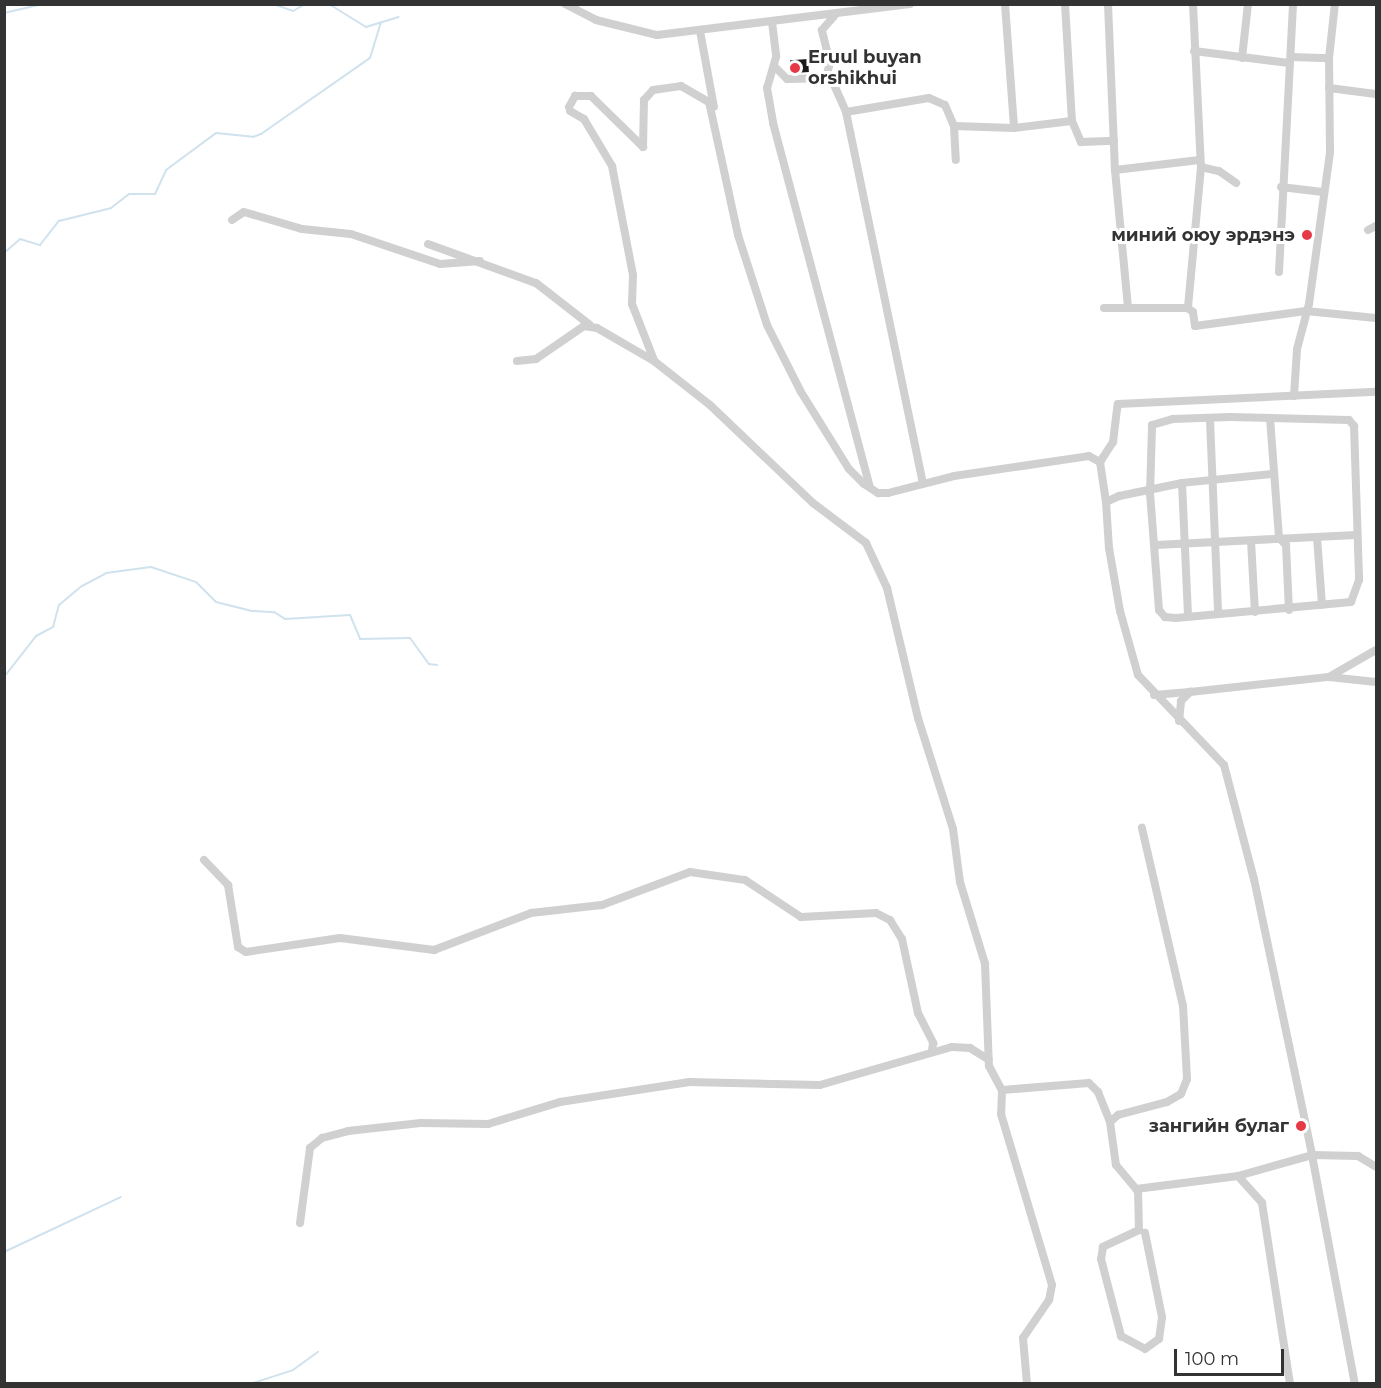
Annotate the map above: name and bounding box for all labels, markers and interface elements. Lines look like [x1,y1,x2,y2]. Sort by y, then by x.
place label: Eruul buyan orshikhui [808,47,922,90]
marker: Eruul buyan orshikhui [786,59,804,77]
place label: миний оюу эрдэнэ [1111,224,1295,246]
marker: миний оюу эрдэнэ [1300,228,1314,242]
place label: зангийн булаг [1149,1115,1289,1137]
marker: зангийн булаг [1294,1119,1308,1133]
scale bar [1177,1337,1286,1375]
text: 100 m [1185,1348,1239,1370]

